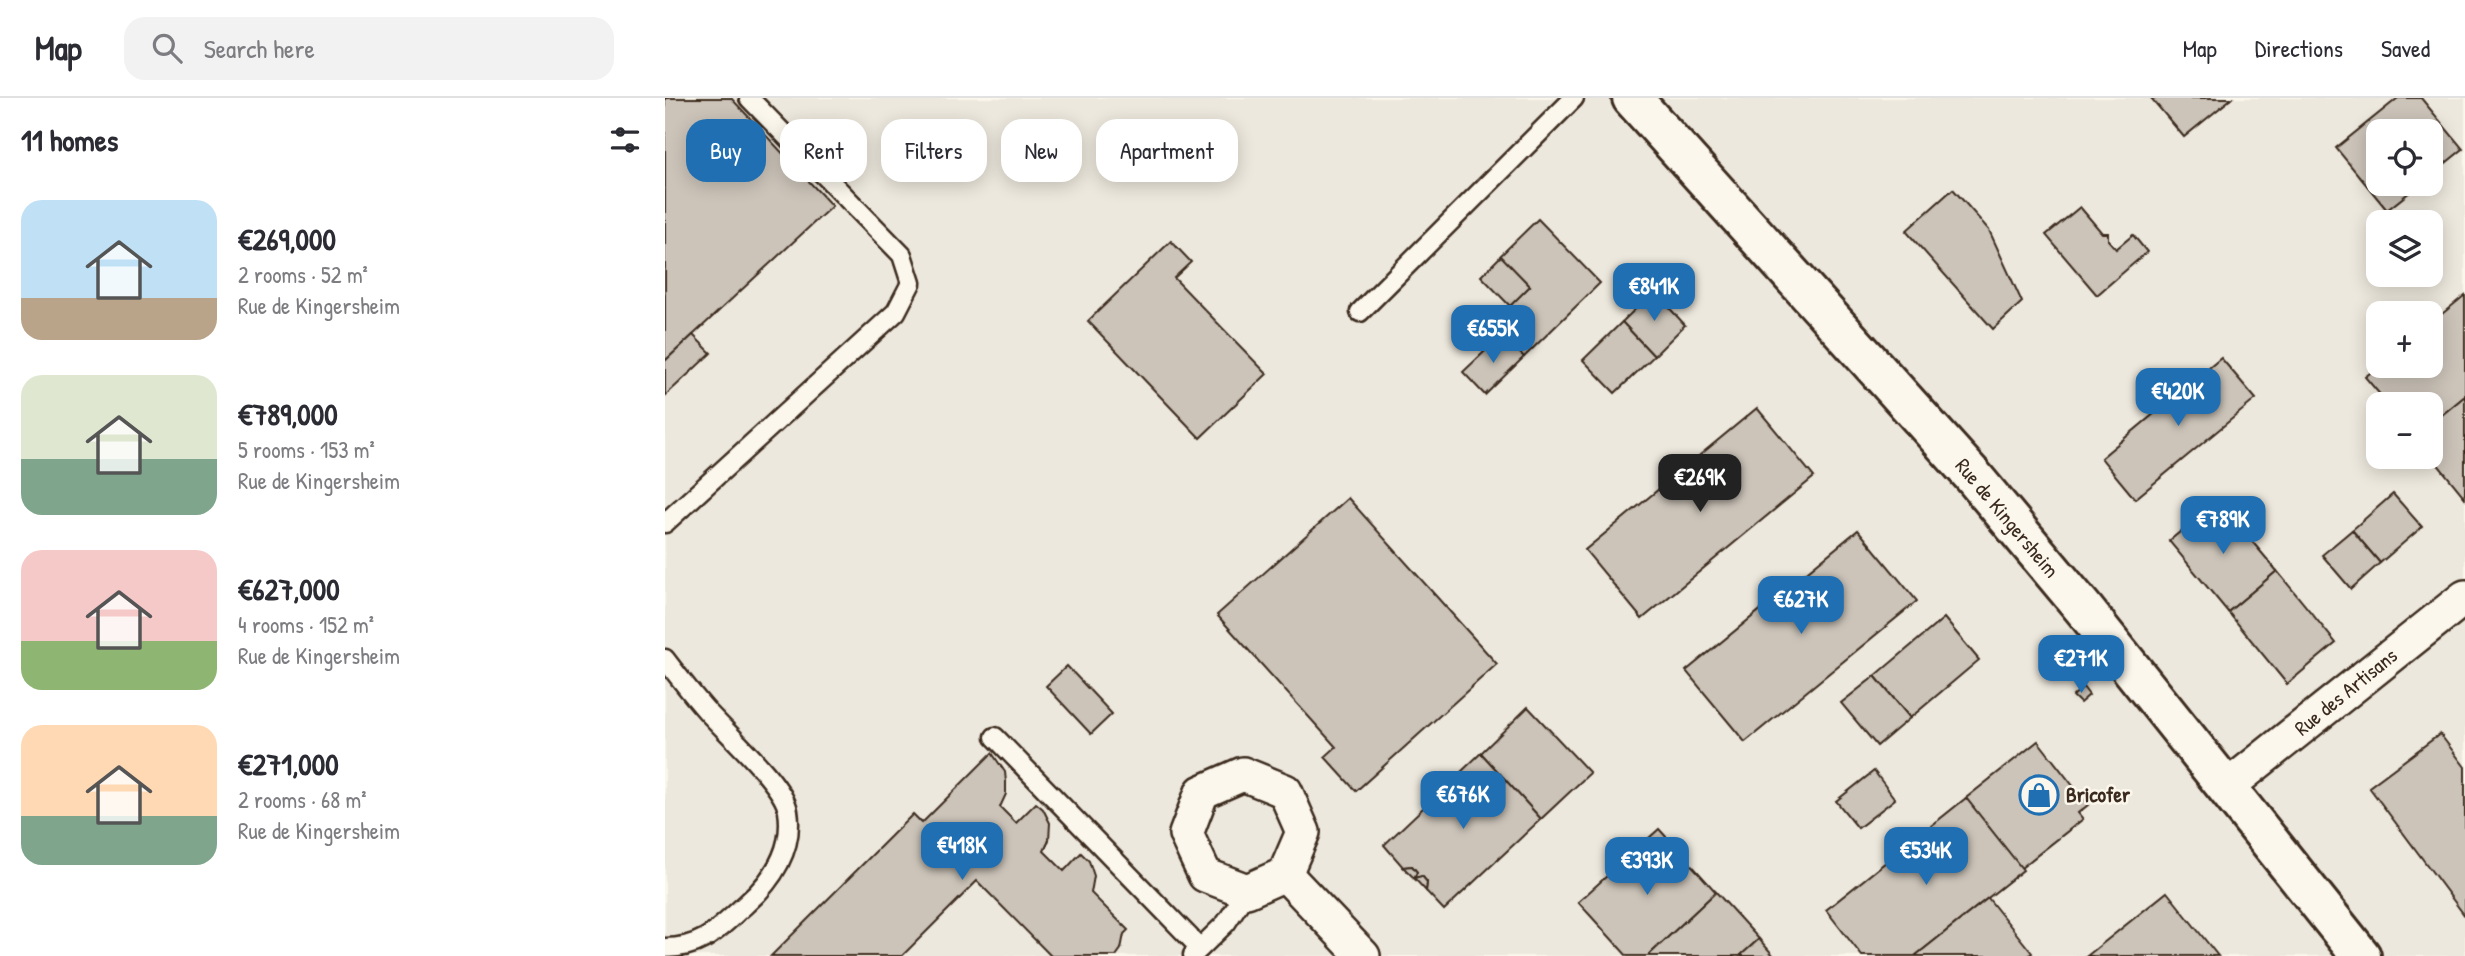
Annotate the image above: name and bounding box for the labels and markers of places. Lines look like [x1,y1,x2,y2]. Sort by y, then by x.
pin: €841K [1605,264,1703,323]
pin: €655K [1444,306,1542,365]
pin: €420K [2129,368,2227,428]
pin: €269K [1651,454,1749,514]
pin: €789K [2174,496,2272,556]
pin: €627K [1752,576,1850,636]
pin: €271K [2032,636,2130,695]
pin: €676K [1414,772,1512,831]
shop icon: Bricofer [2018,774,2060,816]
place label: Bricofer [2066,780,2131,809]
pin: €418K [913,822,1011,882]
pin: €534K [1877,828,1975,887]
pin: €393K [1598,838,1696,897]

